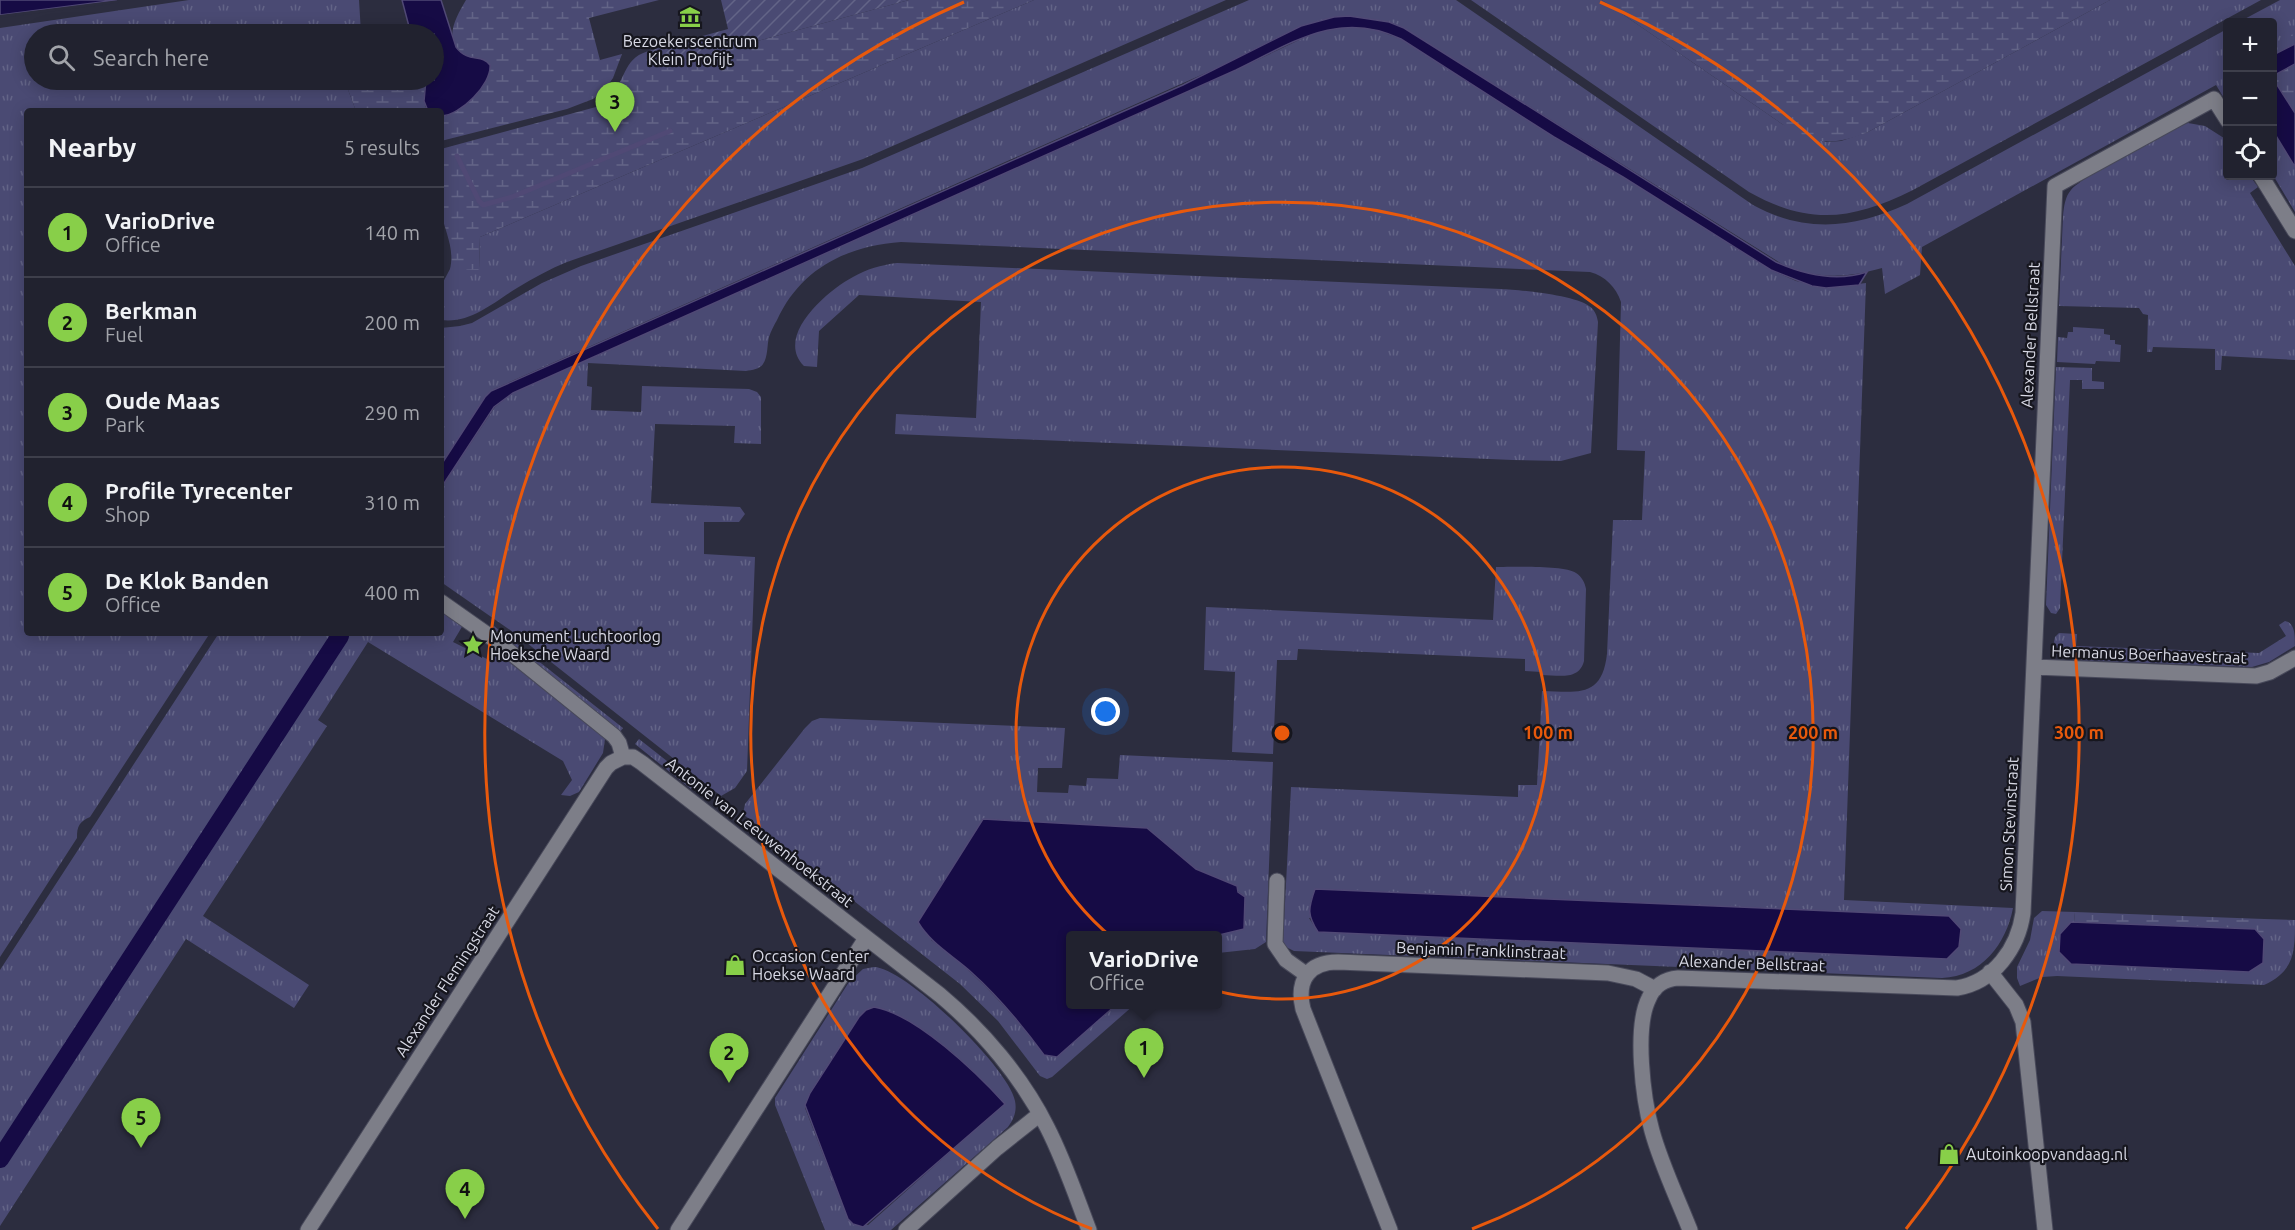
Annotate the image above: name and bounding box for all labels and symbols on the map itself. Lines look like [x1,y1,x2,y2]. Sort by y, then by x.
museum icon: Bezoekerscentrum Klein Profijt [678,5,702,29]
place label: Bezoekerscentrum Klein Profijt [623,32,757,68]
pin: 3 [596,82,634,132]
street label: Alexander Bellstraat [2017,261,2043,408]
place label: Monument Luchtoorlog Hoeksche Waard [490,627,661,663]
place icon: Monument Luchtoorlog Hoeksche Waard [461,633,485,657]
street label: Hermanus Boerhaavestraat [2051,642,2248,666]
your location [1091,697,1120,726]
text: 100 m [1523,722,1573,742]
text: 200 m [1788,722,1838,742]
text: 300 m [2054,722,2104,742]
centre of rings [1272,723,1292,743]
street label: Antonie van Leeuwenhoekstraat [663,753,858,911]
street label: Simon Stevinstraat [1996,756,2022,892]
street label: Alexander Flemingstraat [391,902,503,1060]
street label: Benjamin Franklinstraat [1396,938,1567,962]
place label: Occasion Center Hoekse Waard [752,947,869,983]
street label: Alexander Bellstraat [1679,951,1826,975]
shop icon: Occasion Center Hoekse Waard [723,953,747,977]
pin: 1 [1124,1028,1164,1078]
pin: 2 [710,1034,748,1083]
pin: 5 [122,1098,160,1148]
shop icon: Autoinkoopvandaag.nl [1937,1142,1961,1166]
place label: Autoinkoopvandaag.nl [1966,1145,2127,1163]
pin: 4 [446,1170,484,1219]

